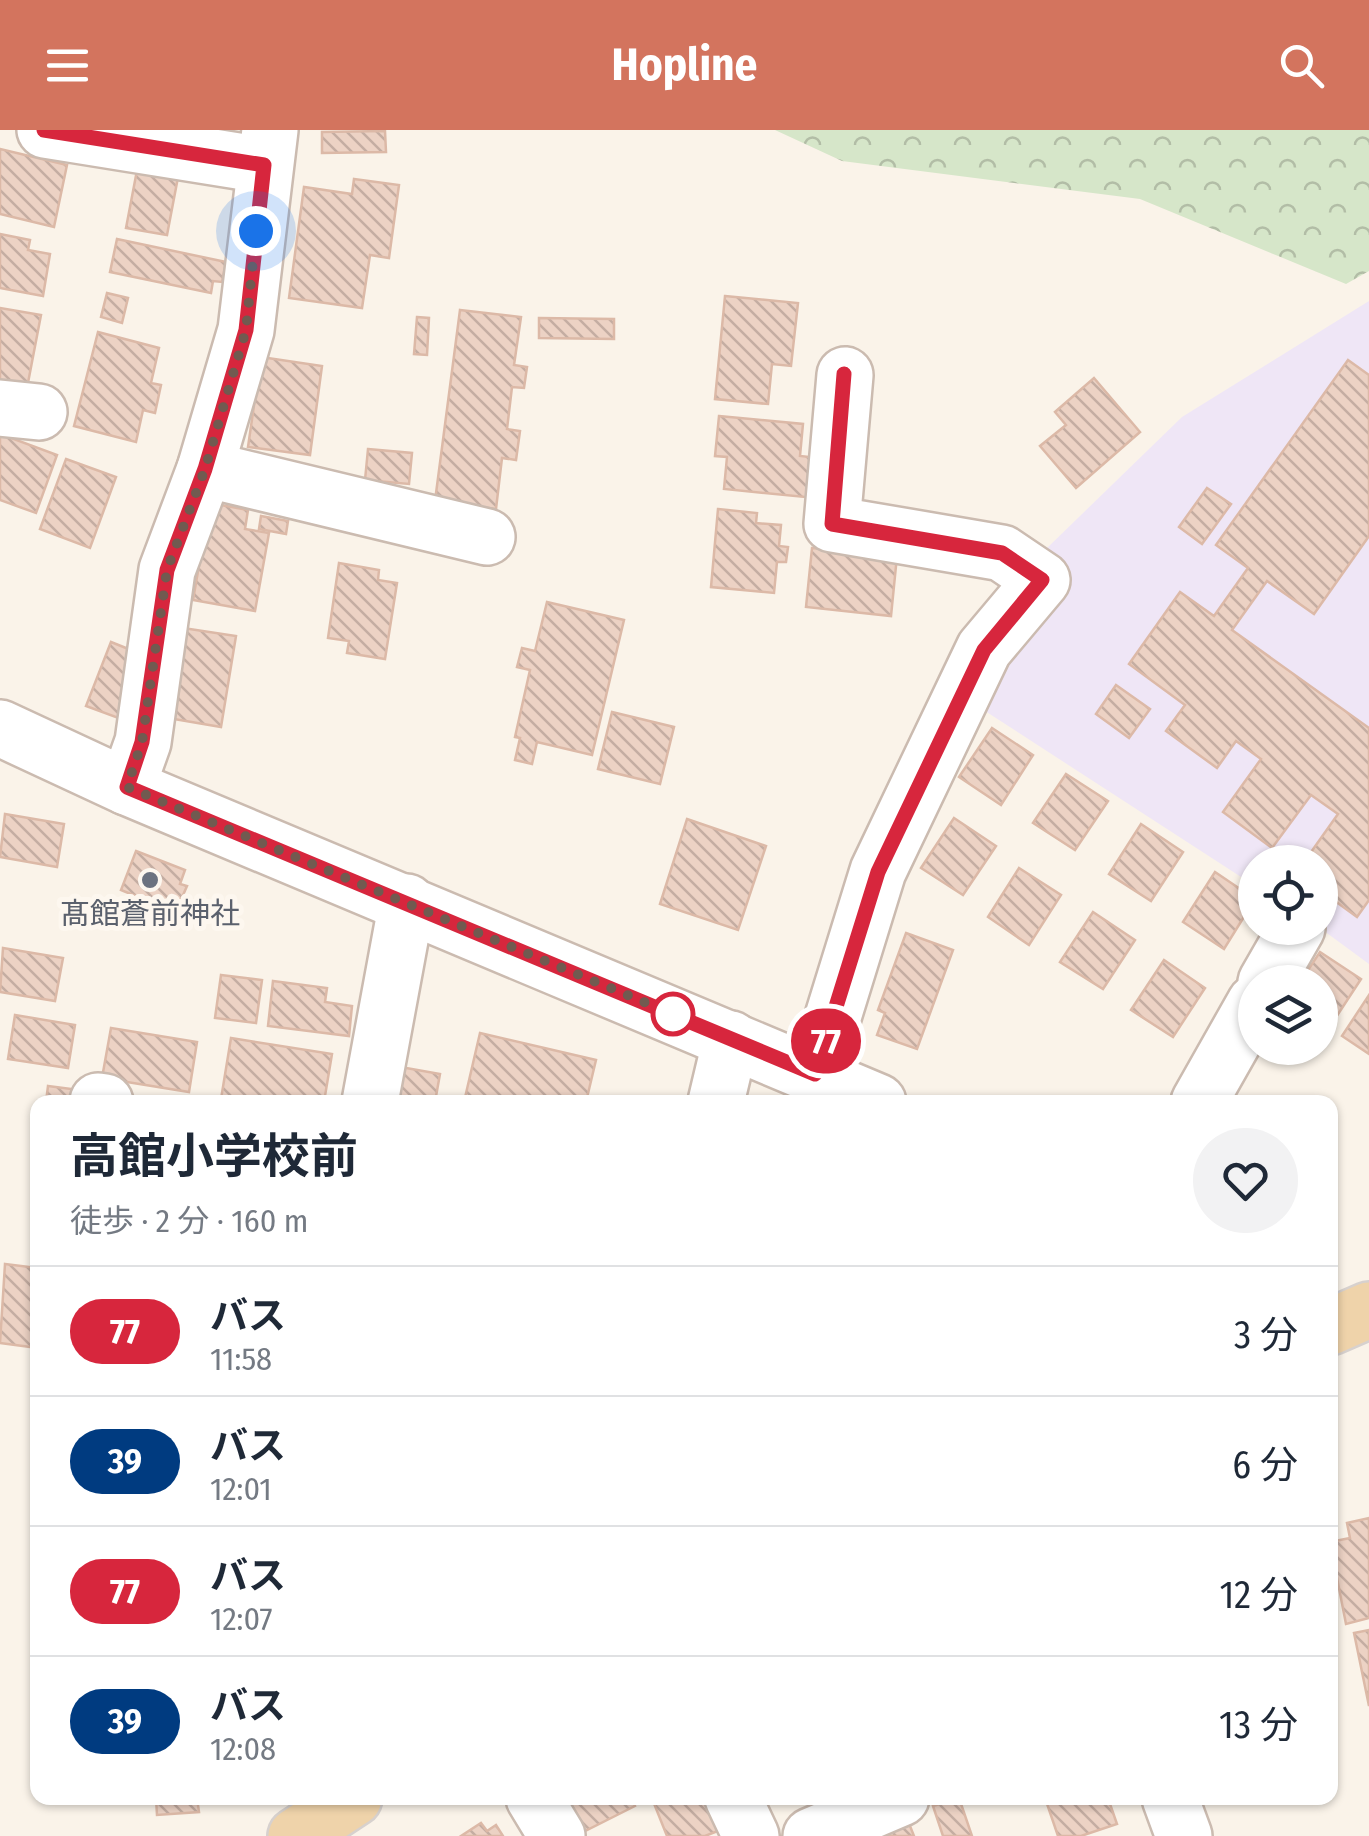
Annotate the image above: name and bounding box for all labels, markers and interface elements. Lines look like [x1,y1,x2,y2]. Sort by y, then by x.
icon: menu [40,38,95,93]
text: Hopline [612,38,757,92]
icon: search [1274,38,1329,93]
your location [231,206,281,256]
map controls [1238,845,1338,1065]
button: locate [1238,845,1338,945]
marker: 髙館蒼前神社 [139,869,161,891]
place label: 髙館蒼前神社 [60,896,240,932]
button: layers [1238,965,1338,1065]
unlabelled marker [652,993,694,1035]
line badge: 77 [781,1008,871,1074]
text: 77 [811,1020,841,1062]
text: 高館小学校前 [70,1128,358,1186]
button: heart [1193,1128,1298,1233]
text: 徒歩 · 2 分 · 160 m [70,1202,308,1240]
text: バス [210,1293,286,1339]
text: 77 [110,1310,140,1352]
text: 3 分 [1234,1312,1298,1358]
text: 11:58 [210,1340,272,1378]
text: バス [210,1423,286,1469]
text: 39 [108,1440,142,1482]
text: 6 分 [1232,1442,1298,1488]
text: 12:01 [210,1470,272,1508]
text: バス [210,1553,286,1599]
text: 77 [110,1570,140,1612]
text: 12 分 [1219,1572,1298,1618]
text: 12:07 [210,1600,272,1638]
text: バス [210,1683,286,1729]
text: 39 [108,1700,142,1742]
text: 13 分 [1219,1702,1298,1748]
text: 12:08 [210,1730,276,1768]

